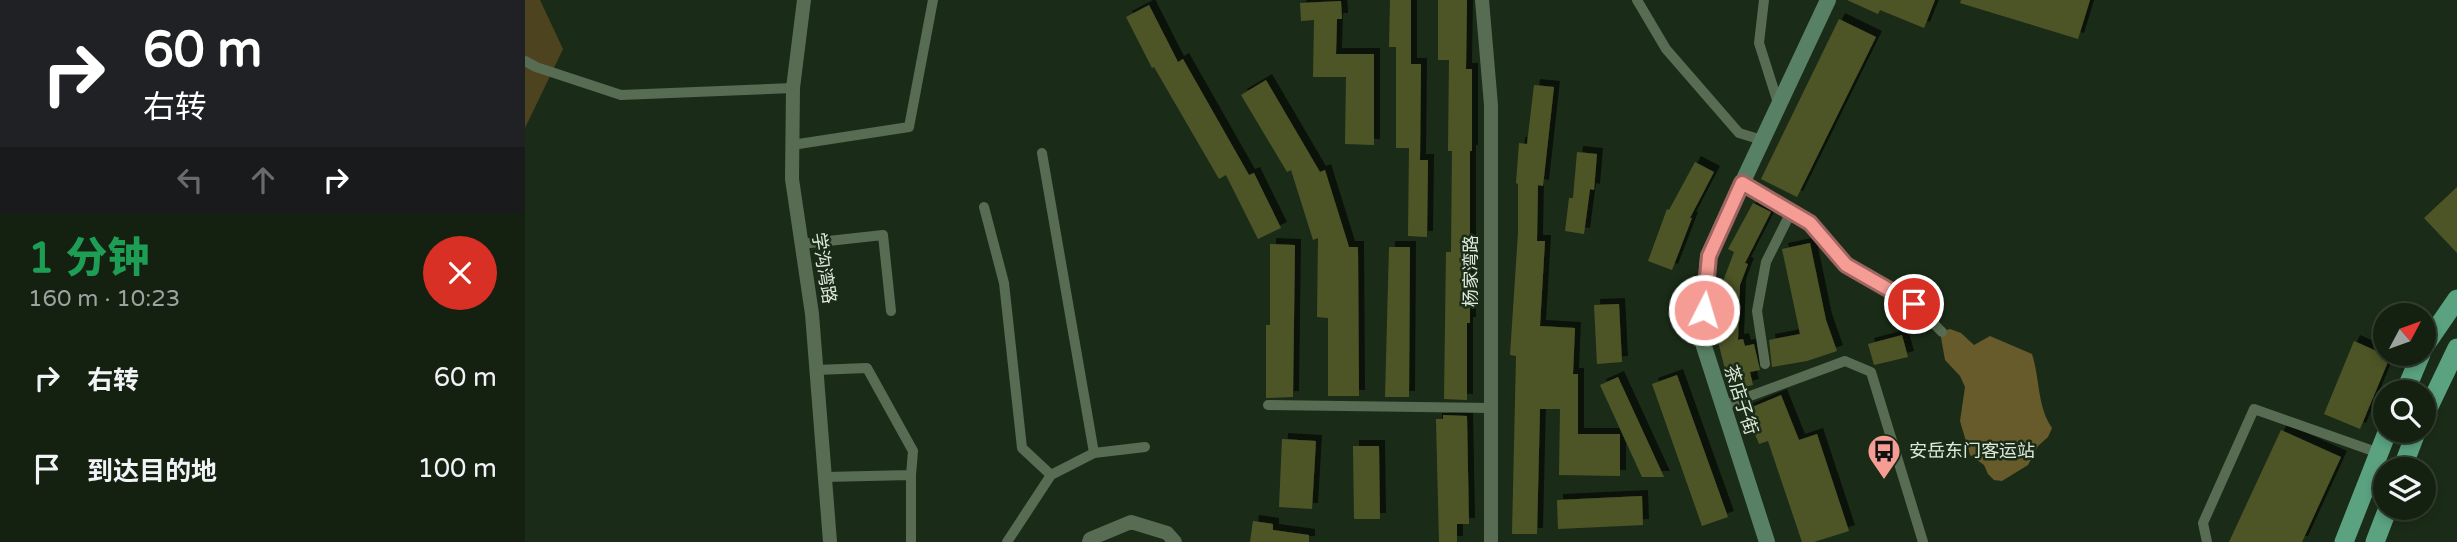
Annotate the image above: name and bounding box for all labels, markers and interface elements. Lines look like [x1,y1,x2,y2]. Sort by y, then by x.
text: 60 m [143,21,262,80]
icon: right [28,28,119,119]
text: 右转 [143,89,207,127]
icon: left [171,161,209,199]
icon: ahead [244,161,282,199]
icon: right [317,161,355,199]
street label: 学沟湾路 [808,231,840,305]
text: 1 分钟 [28,233,149,284]
street label: 杨家湾路 [1460,235,1482,307]
button: close [423,236,497,310]
position arrow [1667,273,1741,347]
pin [1884,274,1944,334]
text: 160 m · 10:23 [28,285,180,313]
icon: arrive [1895,285,1933,323]
north arrow [2373,303,2436,366]
map controls [2373,303,2436,520]
icon: right [28,359,66,397]
text: 60 m [434,362,497,393]
street label: 茶店子街 [1719,362,1763,438]
text: 右转 [87,365,139,396]
button: search [2373,380,2436,443]
bus stop icon: 安岳东门客运站 [1865,432,1903,481]
place label: 安岳东门客运站 [1909,440,2035,462]
icon: arrive [28,450,66,488]
text: 100 m [417,453,497,484]
text: 到达目的地 [87,456,217,487]
button: layers [2373,457,2436,520]

